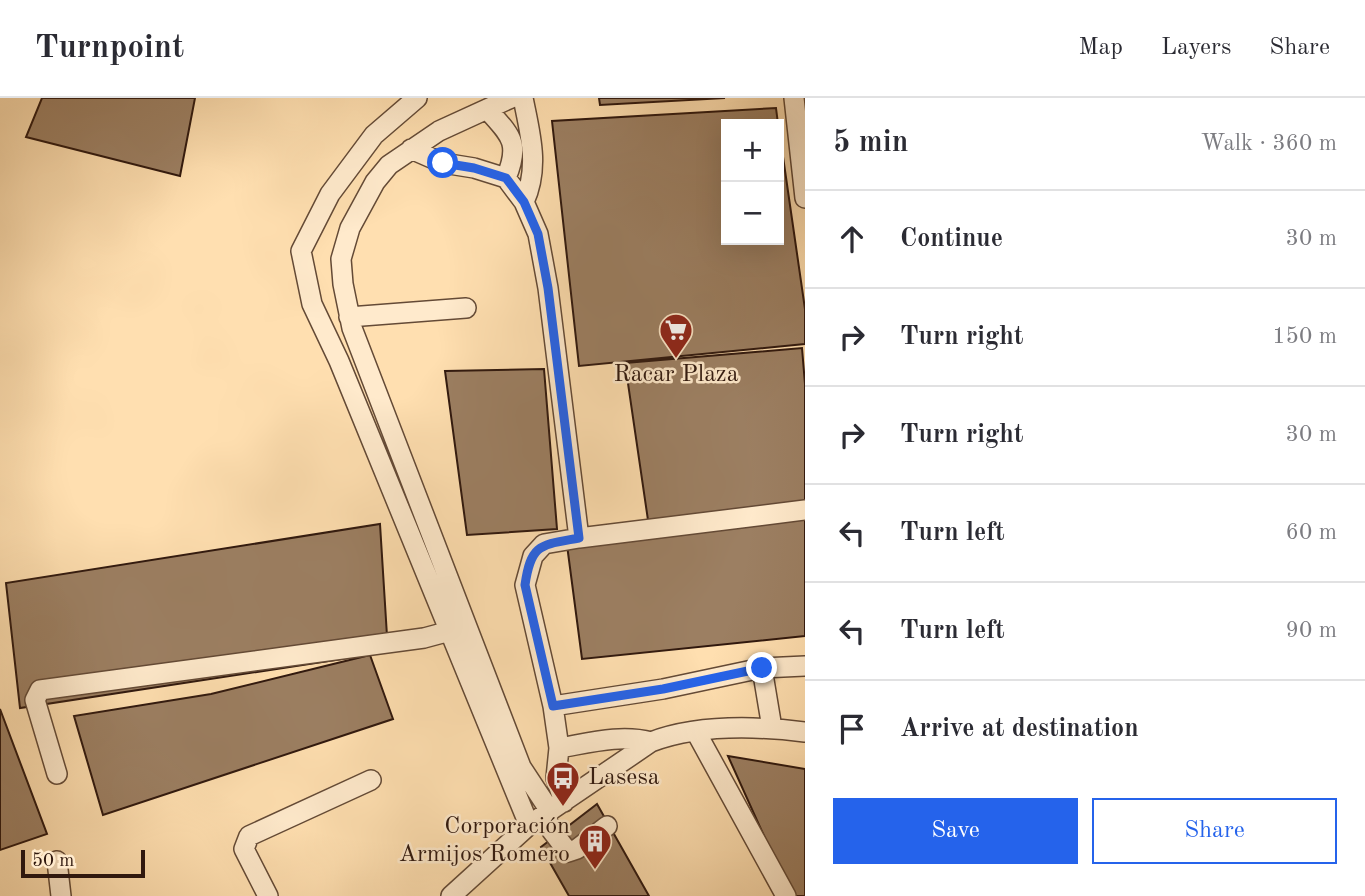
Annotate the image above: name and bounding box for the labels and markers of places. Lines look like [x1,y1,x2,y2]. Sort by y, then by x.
supermarket icon: Racar Plaza [657,311,695,360]
place label: Racar Plaza [614,363,739,387]
bus stop icon: Lasesa [544,759,582,808]
place label: Lasesa [588,766,660,790]
place label: Corporación Armijos Romero [399,815,570,867]
building icon: Corporación Armijos Romero [576,822,614,871]

